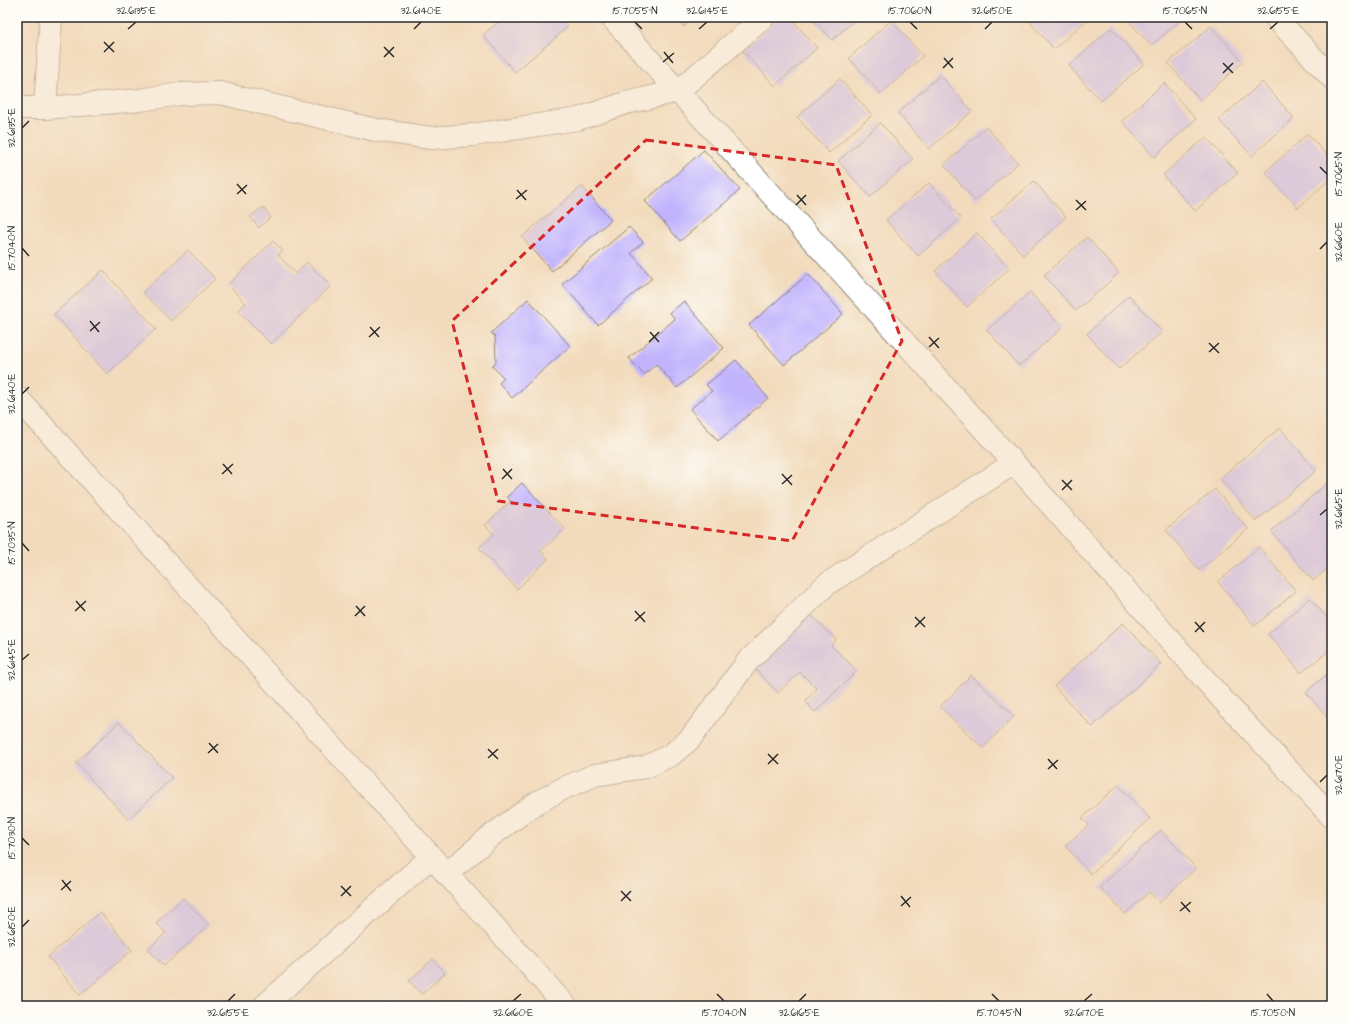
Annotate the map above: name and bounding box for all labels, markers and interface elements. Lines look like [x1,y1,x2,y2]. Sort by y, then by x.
text: 32.6135°E [116,4,156,18]
text: 32.6140°E [401,4,442,18]
text: 15.7055°N [613,4,657,18]
text: 32.6145°E [686,4,728,18]
text: 15.7060°N [888,4,932,18]
text: 32.6150°E [971,4,1013,18]
text: 15.7065°N [1163,4,1207,18]
text: 32.6155°E [1257,4,1299,18]
text: 32.6135°E [5,108,19,148]
text: 15.7065°N [1332,152,1346,196]
text: 32.6160°E [1332,222,1346,262]
text: 15.7040°N [5,226,19,270]
text: 32.6140°E [5,373,19,415]
text: 32.6165°E [1332,488,1346,530]
text: 15.7035°N [5,522,19,564]
text: 32.6145°E [5,639,19,681]
text: 32.6170°E [1332,755,1346,795]
text: 15.7030°N [5,817,19,859]
text: 32.6150°E [5,906,19,948]
text: 32.6155°E [207,1006,249,1020]
text: 32.6160°E [493,1006,533,1020]
text: 15.7040°N [702,1006,746,1020]
text: 32.6165°E [778,1006,820,1020]
text: 15.7045°N [977,1006,1021,1020]
text: 32.6170°E [1064,1006,1104,1020]
text: 15.7050°N [1251,1006,1295,1020]

